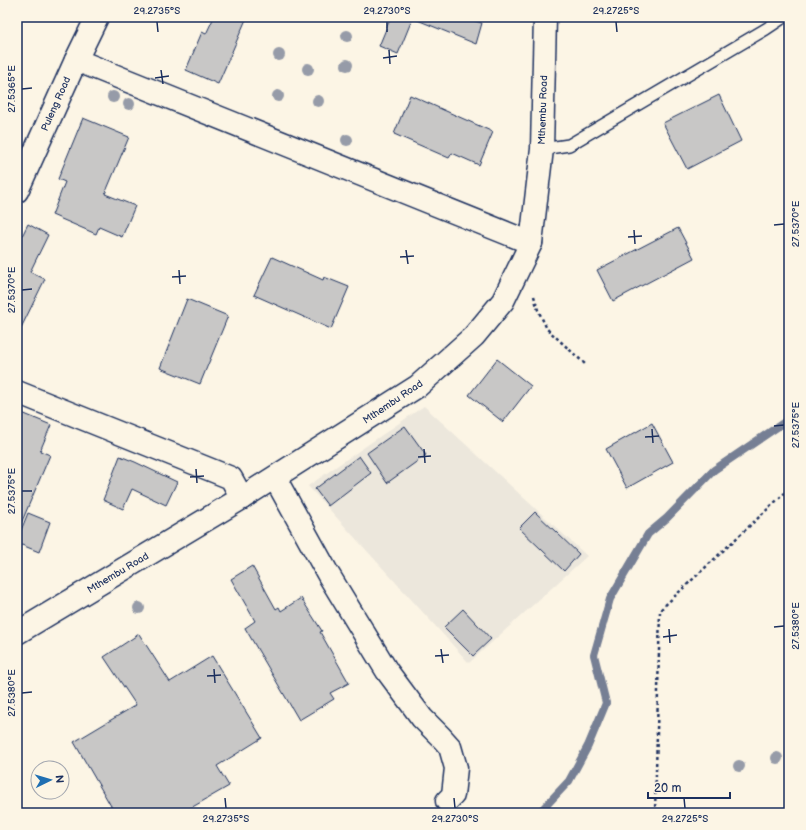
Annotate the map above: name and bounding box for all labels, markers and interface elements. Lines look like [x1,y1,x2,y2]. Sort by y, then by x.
text: 29.2735°S [134,5,180,17]
text: 29.2730°S [363,5,411,17]
text: 29.2725°S [593,5,639,17]
text: 27.5365°E [6,65,18,113]
street label: Puleng Road [39,75,73,133]
street label: Mthembu Road [536,75,550,145]
text: 27.5370°E [790,200,802,247]
text: 27.5370°E [6,266,18,313]
street label: Mthembu Road [361,377,425,426]
text: 27.5375°E [790,401,802,448]
text: 27.5375°E [6,467,18,514]
street label: Mthembu Road [85,550,151,596]
text: 27.5380°E [790,602,802,650]
text: 27.5380°E [6,669,18,717]
north arrow [30,760,70,800]
text: N [53,774,66,784]
scale bar [648,774,730,800]
text: 20 m [654,781,681,796]
text: 29.2735°S [203,813,249,825]
text: 29.2730°S [431,813,479,825]
text: 29.2725°S [662,813,708,825]

